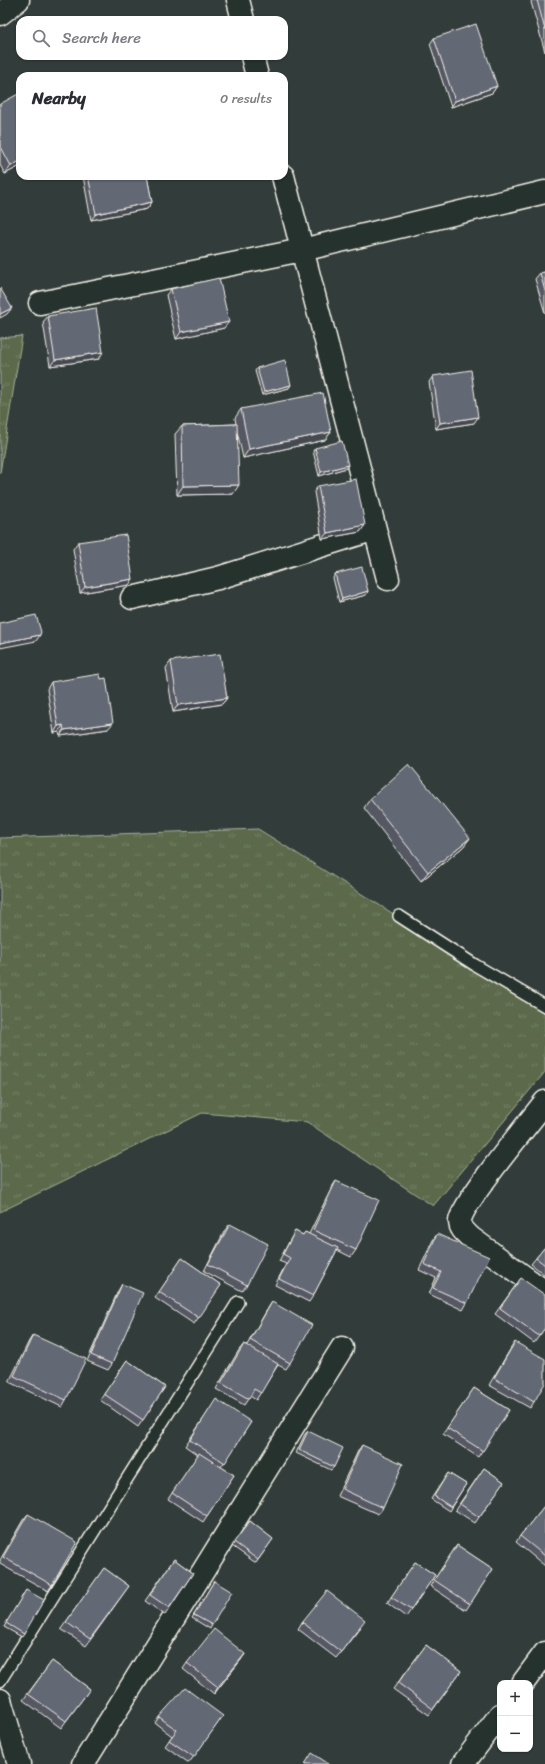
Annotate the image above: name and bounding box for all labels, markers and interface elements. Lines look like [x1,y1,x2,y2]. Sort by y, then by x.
search box [16,16,288,60]
text: Search here [62,25,141,51]
icon: search [30,27,52,49]
text: Nearby [32,83,86,113]
text: 0 results [220,87,272,110]
map controls [497,1680,533,1752]
button: + [497,1680,533,1716]
button: − [497,1716,533,1752]

